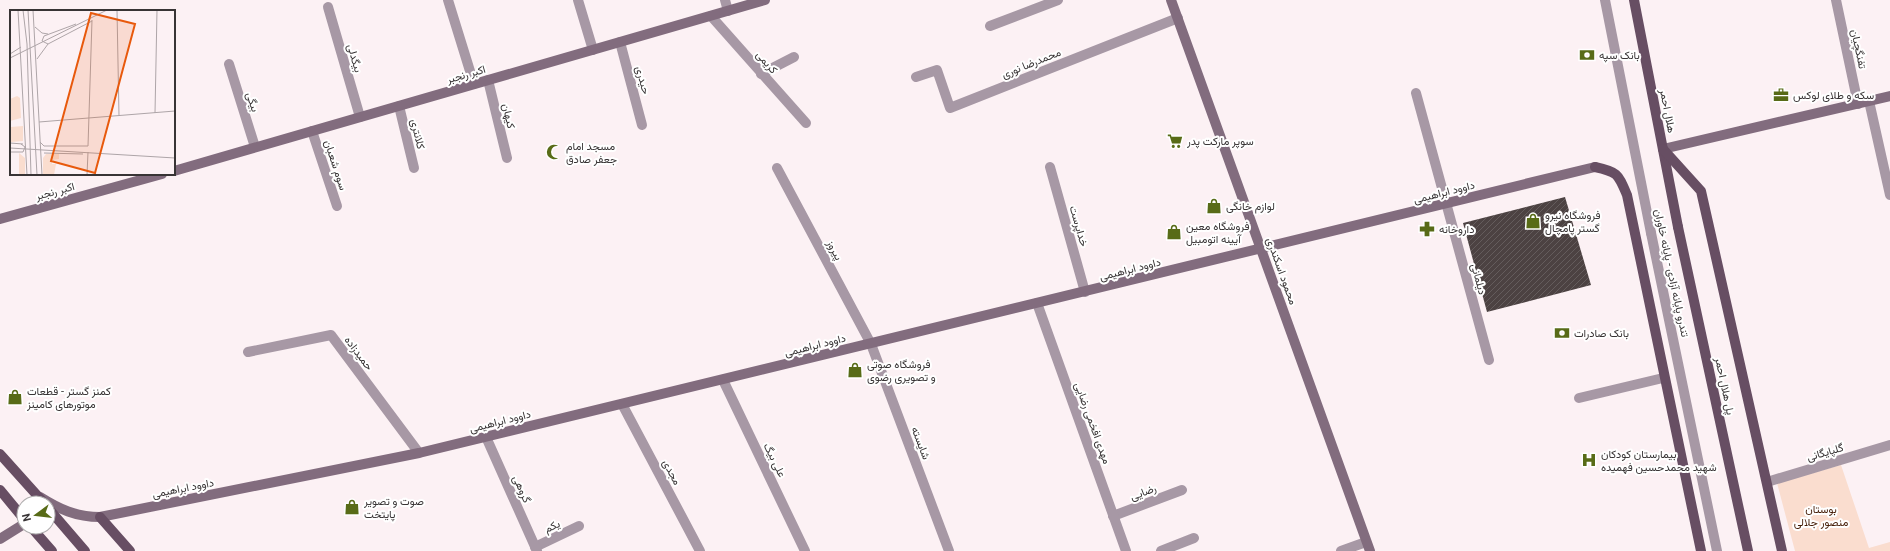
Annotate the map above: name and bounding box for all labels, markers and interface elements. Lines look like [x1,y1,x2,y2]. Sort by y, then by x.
inset map [10,10,175,175]
street label: تفنگچیان [1847,28,1869,71]
street label: بیگدلی [344,42,365,74]
street label: محمدرضا نوری [1000,46,1063,81]
bank icon: بانک سپه [1578,46,1596,64]
street label: کریمی [753,48,780,77]
place label: بانک سپه [1599,49,1640,63]
street label: اکبر رنجبر [444,63,487,87]
street label: حیدری [633,65,653,96]
office icon: سکه و طلای لوکس [1772,86,1790,104]
street label: هلال احمر [1657,87,1678,135]
place label: سکه و طلای لوکس [1793,89,1874,102]
street label: بیگی [243,91,262,114]
street label: کیهان [499,102,518,130]
street label: کلانتری [408,118,427,151]
supermarket icon: سوپر مارکت پدر [1166,132,1184,150]
place label: سوپر مارکت پدر [1186,135,1254,149]
street label: سوم شعبان [320,138,350,192]
place label: مسجد امام جعفر صادق [566,140,617,166]
mosque icon: مسجد امام جعفر صادق [545,143,563,161]
street label: داوود ابراهیمی [1412,179,1476,206]
street label: اکبر رنجبر [33,180,76,203]
shop icon: لوازم خانگی [1205,197,1223,215]
place label: لوازم خانگی [1226,200,1275,214]
street label: خداپرست [1066,204,1091,248]
street label: تندرو پایانه آزادی - پایانه خاوران [1651,208,1692,339]
place label: فروشگاه نیرو گستر پامچال [1545,209,1601,236]
shop icon: فروشگاه نیرو گستر پامچال [1524,212,1542,230]
place label: فروشگاه معین آیینه اتومبیل [1186,220,1250,246]
pharmacy icon: داروخانه [1418,220,1436,238]
shop icon: فروشگاه معین آیینه اتومبیل [1165,223,1183,241]
place label: داروخانه [1439,223,1474,236]
street label: محمود اسکندری [1263,236,1300,307]
street label: پیروز [823,237,845,263]
street label: داوود ابراهیمی [1098,256,1162,283]
street label: دیلمانی [1468,262,1489,296]
bank icon: بانک صادرات [1553,324,1571,342]
place label: بانک صادرات [1574,327,1629,340]
street label: داوود ابراهیمی [783,332,847,359]
street label: حمیدزاده [342,334,376,373]
street label: پل هلال احمر [1711,355,1737,416]
place label: فروشگاه صوتی و تصویری رضوی [867,358,936,384]
shop icon: فروشگاه صوتی و تصویری رضوی [846,361,864,379]
street label: مهدی افخمی رضایی [1072,380,1113,466]
place label: کمنز گستر - قطعات موتورهای کامینز [26,385,111,411]
shop icon: کمنز گستر - قطعات موتورهای کامینز [6,388,24,406]
street label: داوود ابراهیمی [468,408,532,435]
street label: شایسته [908,425,933,462]
street label: علی بیگ [761,441,789,480]
street label: گلپایگانی [1805,441,1845,465]
place label: بیمارستان کودکان شهید محمدحسین فهمیده [1601,448,1717,474]
hospital icon: بیمارستان کودکان شهید محمدحسین فهمیده [1580,451,1598,469]
street label: مجدی [659,457,684,487]
street label: گروهی [510,473,533,505]
street label: داوود ابراهیمی [151,476,215,501]
street label: رضایی [1128,481,1158,503]
north arrow [16,495,56,535]
place label: صوت و تصویر پایتخت [363,495,424,522]
shop icon: صوت و تصویر پایتخت [343,498,361,516]
park label: بوستان منصور جلالی [1794,503,1848,529]
text: N [19,512,34,523]
street label: یکم [542,517,563,537]

